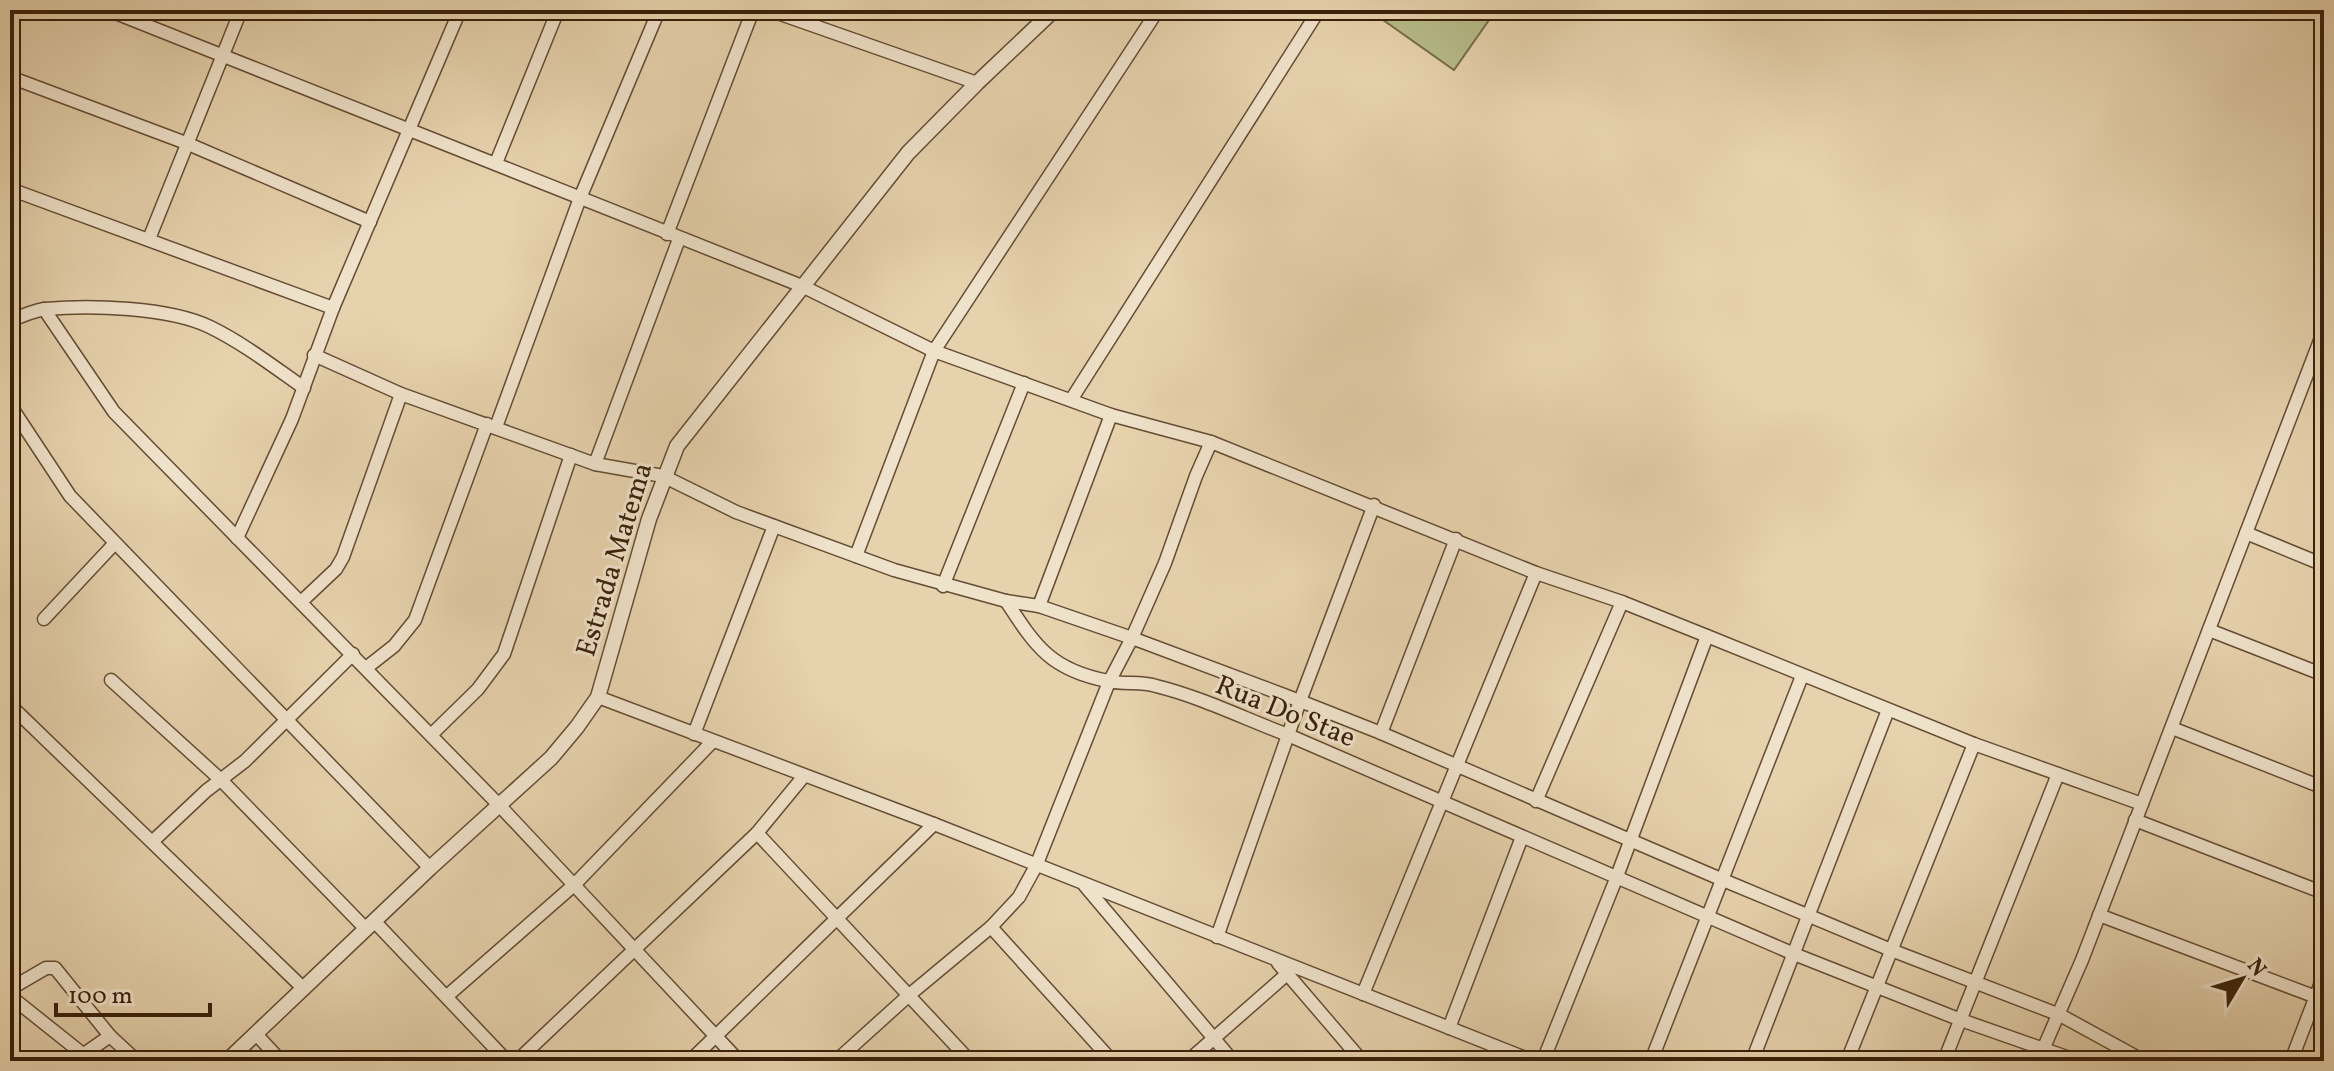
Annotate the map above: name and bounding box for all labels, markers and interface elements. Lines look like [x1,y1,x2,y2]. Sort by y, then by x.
street label: Estrada Matema [567,458,663,661]
street label: Rua Do Stae [1209,667,1361,758]
north arrow [2202,939,2282,1019]
text: N [2239,952,2273,984]
scale bar [56,967,210,1017]
text: 100 m [68,980,133,1014]

